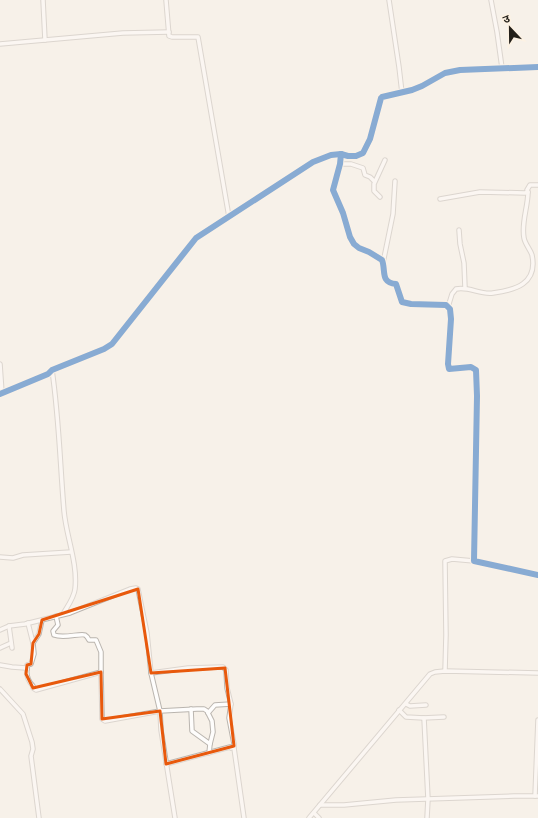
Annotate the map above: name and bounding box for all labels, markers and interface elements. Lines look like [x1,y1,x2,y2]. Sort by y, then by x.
north arrow [490,8,530,48]
text: उ [501,11,512,26]

